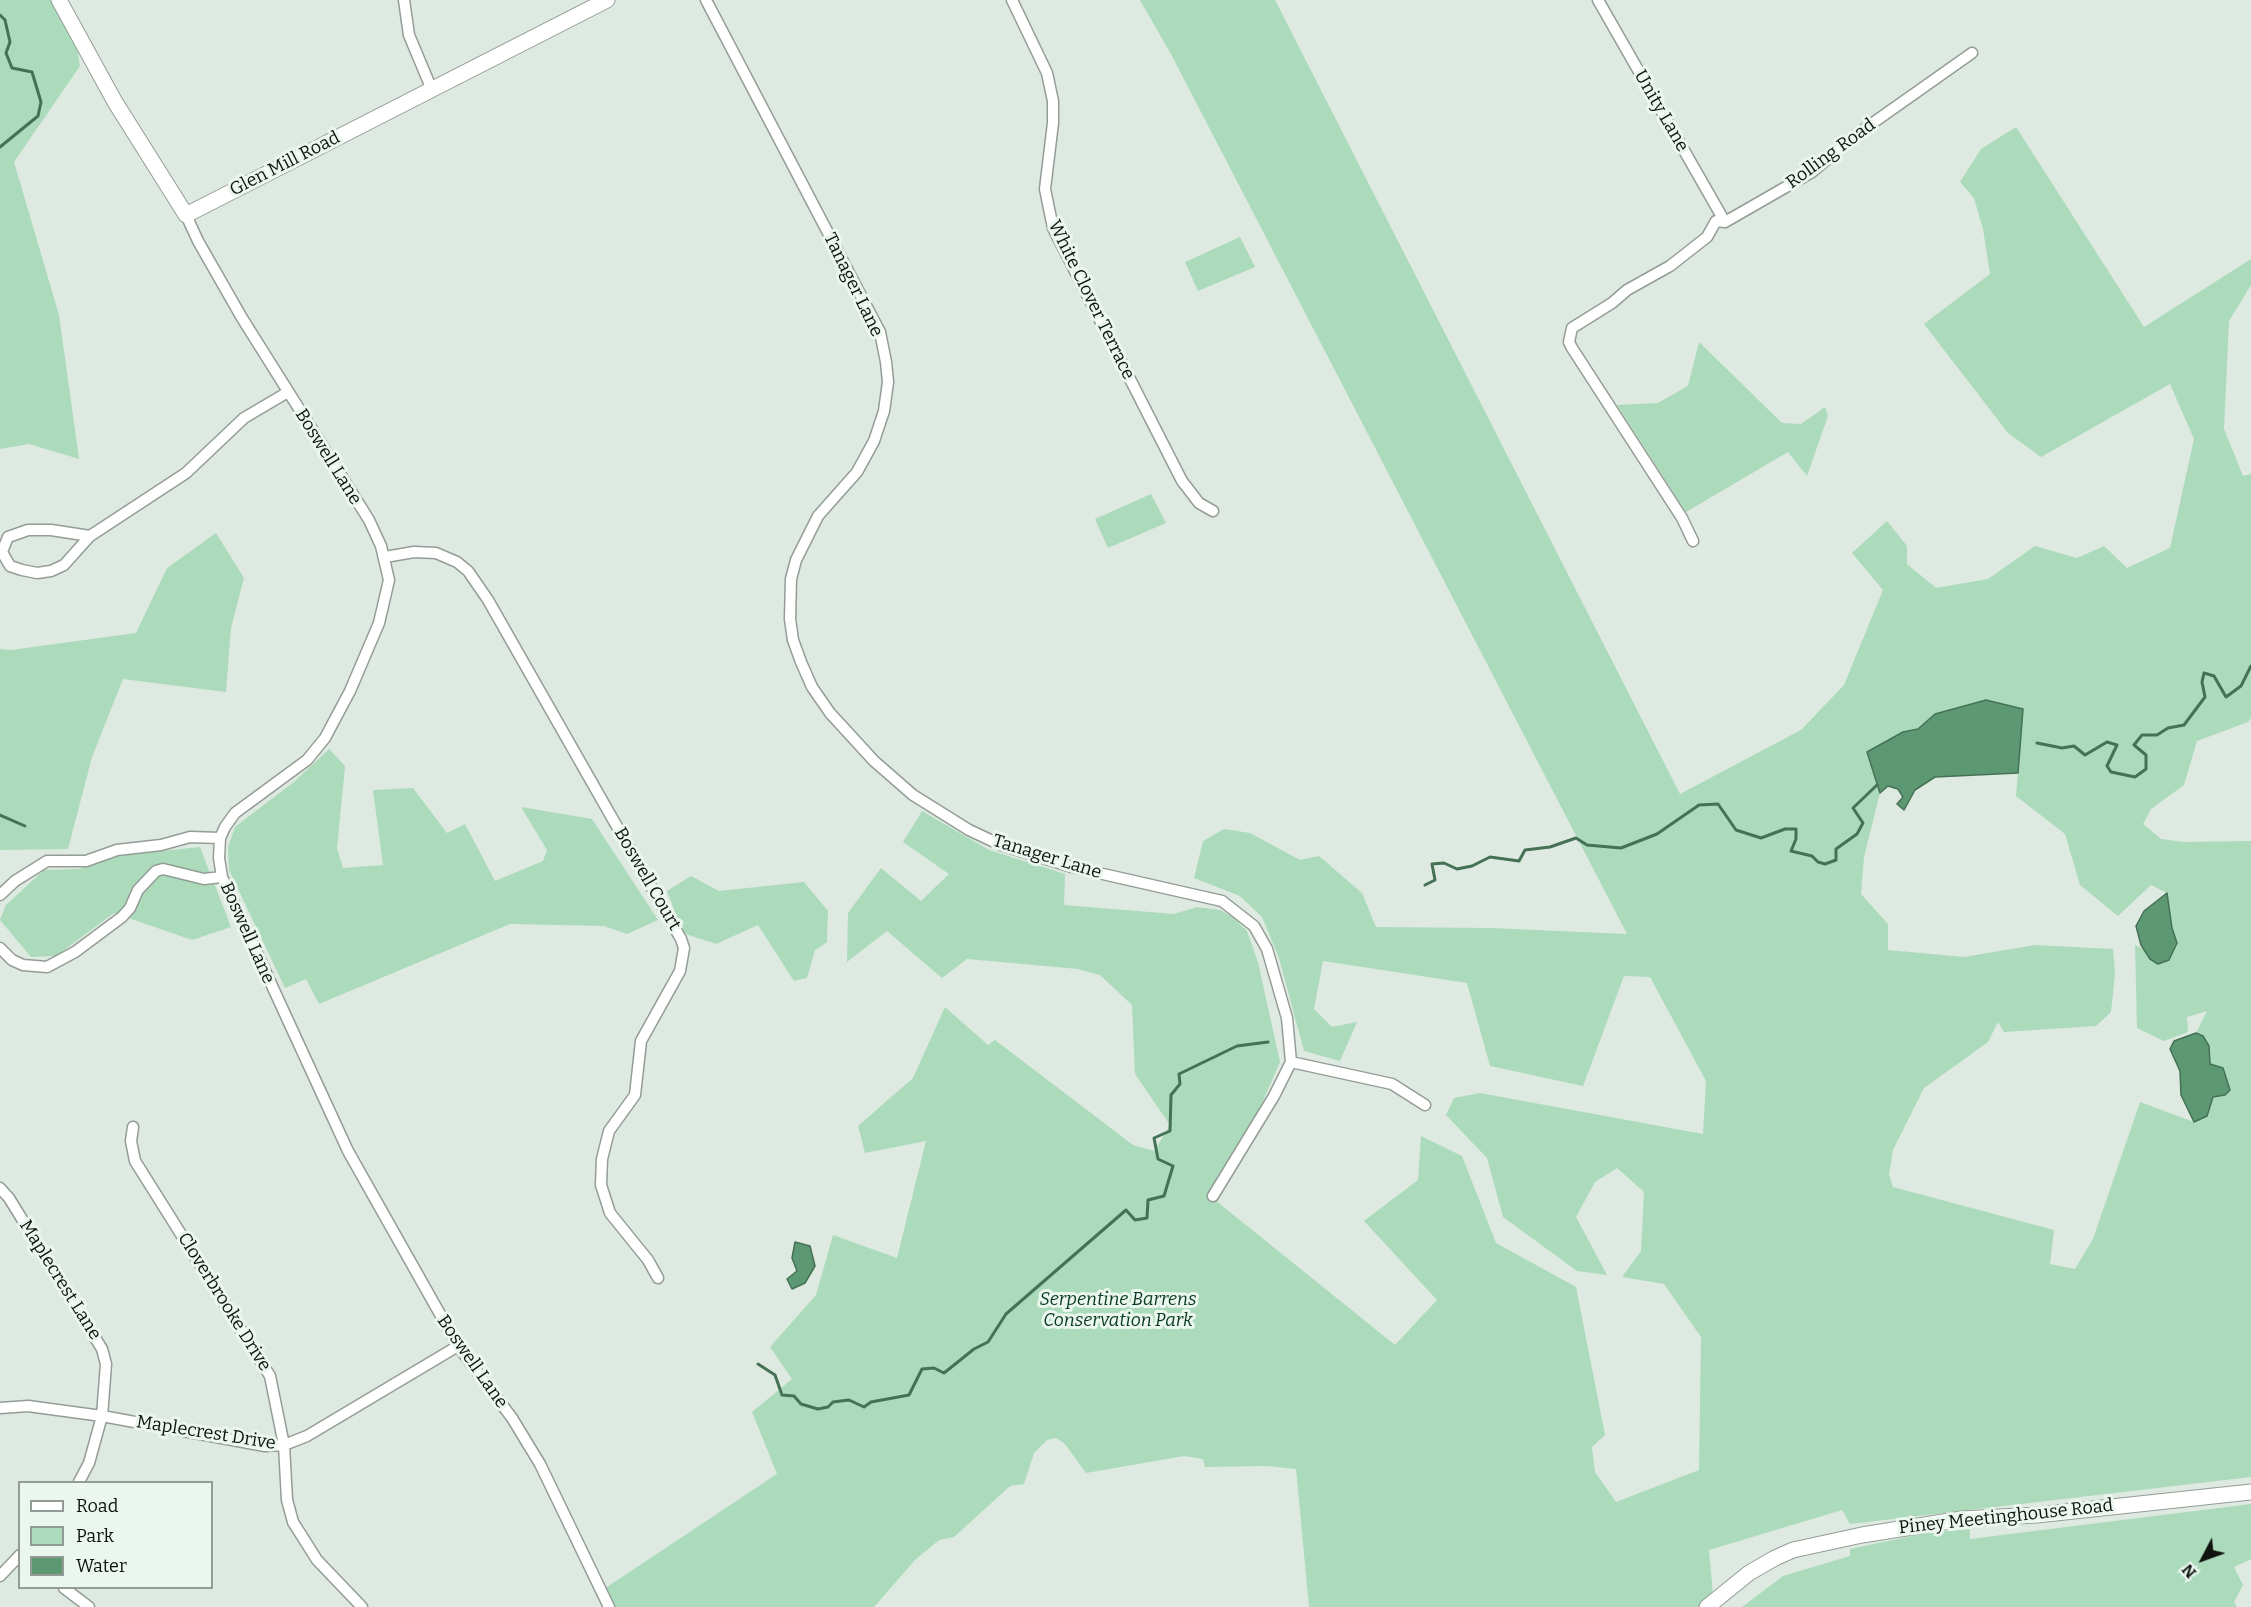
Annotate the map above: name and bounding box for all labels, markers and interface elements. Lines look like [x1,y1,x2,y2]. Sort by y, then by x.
street label: Unity Lane [1629,66,1693,156]
street label: Rolling Road [1782,114,1880,194]
street label: Glen Mill Road [226,127,344,201]
street label: White Clover Terrace [1043,217,1139,383]
street label: Tanager Lane [819,230,887,340]
street label: Boswell Lane [290,405,366,509]
street label: Boswell Court [609,824,685,934]
street label: Tanager Lane [990,830,1104,884]
street label: Boswell Lane [215,879,279,987]
street label: Maplecrest Lane [14,1216,106,1344]
street label: Cloverbrooke Drive [173,1229,275,1375]
park label: Serpentine Barrens Conservation Park [1040,1289,1196,1332]
street label: Boswell Lane [432,1311,512,1413]
street label: Maplecrest Drive [135,1411,277,1455]
legend [18,1481,213,1589]
text: Road [76,1495,118,1517]
street label: Piney Meetinghouse Road [1898,1495,2114,1539]
text: Park [76,1525,114,1547]
north arrow [2173,1529,2233,1589]
text: Water [76,1555,127,1577]
text: N [2178,1560,2200,1582]

